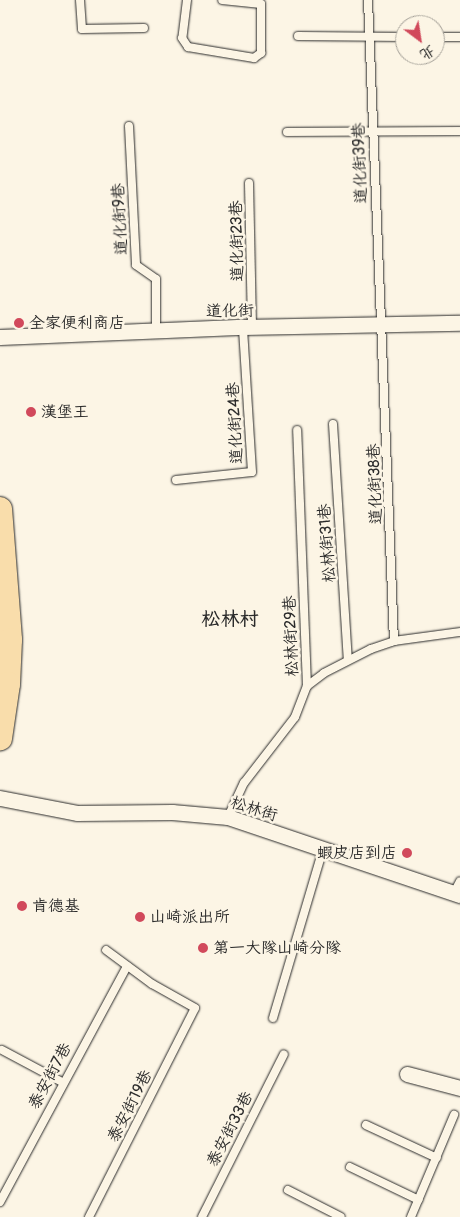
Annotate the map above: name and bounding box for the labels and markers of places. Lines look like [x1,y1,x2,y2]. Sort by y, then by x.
place label: 全家便利商店 [29,313,125,333]
marker: 全家便利商店 [13,317,25,329]
place label: 漢堡王 [41,402,89,422]
marker: 漢堡王 [25,406,37,418]
place label: 蝦皮店到店 [317,843,397,863]
marker: 蝦皮店到店 [401,847,413,859]
place label: 肯德基 [32,896,80,916]
marker: 肯德基 [16,900,28,912]
place label: 山崎派出所 [150,907,230,927]
marker: 山崎派出所 [134,911,146,923]
place label: 第一大隊山崎分隊 [213,938,341,958]
marker: 第一大隊山崎分隊 [197,942,209,954]

